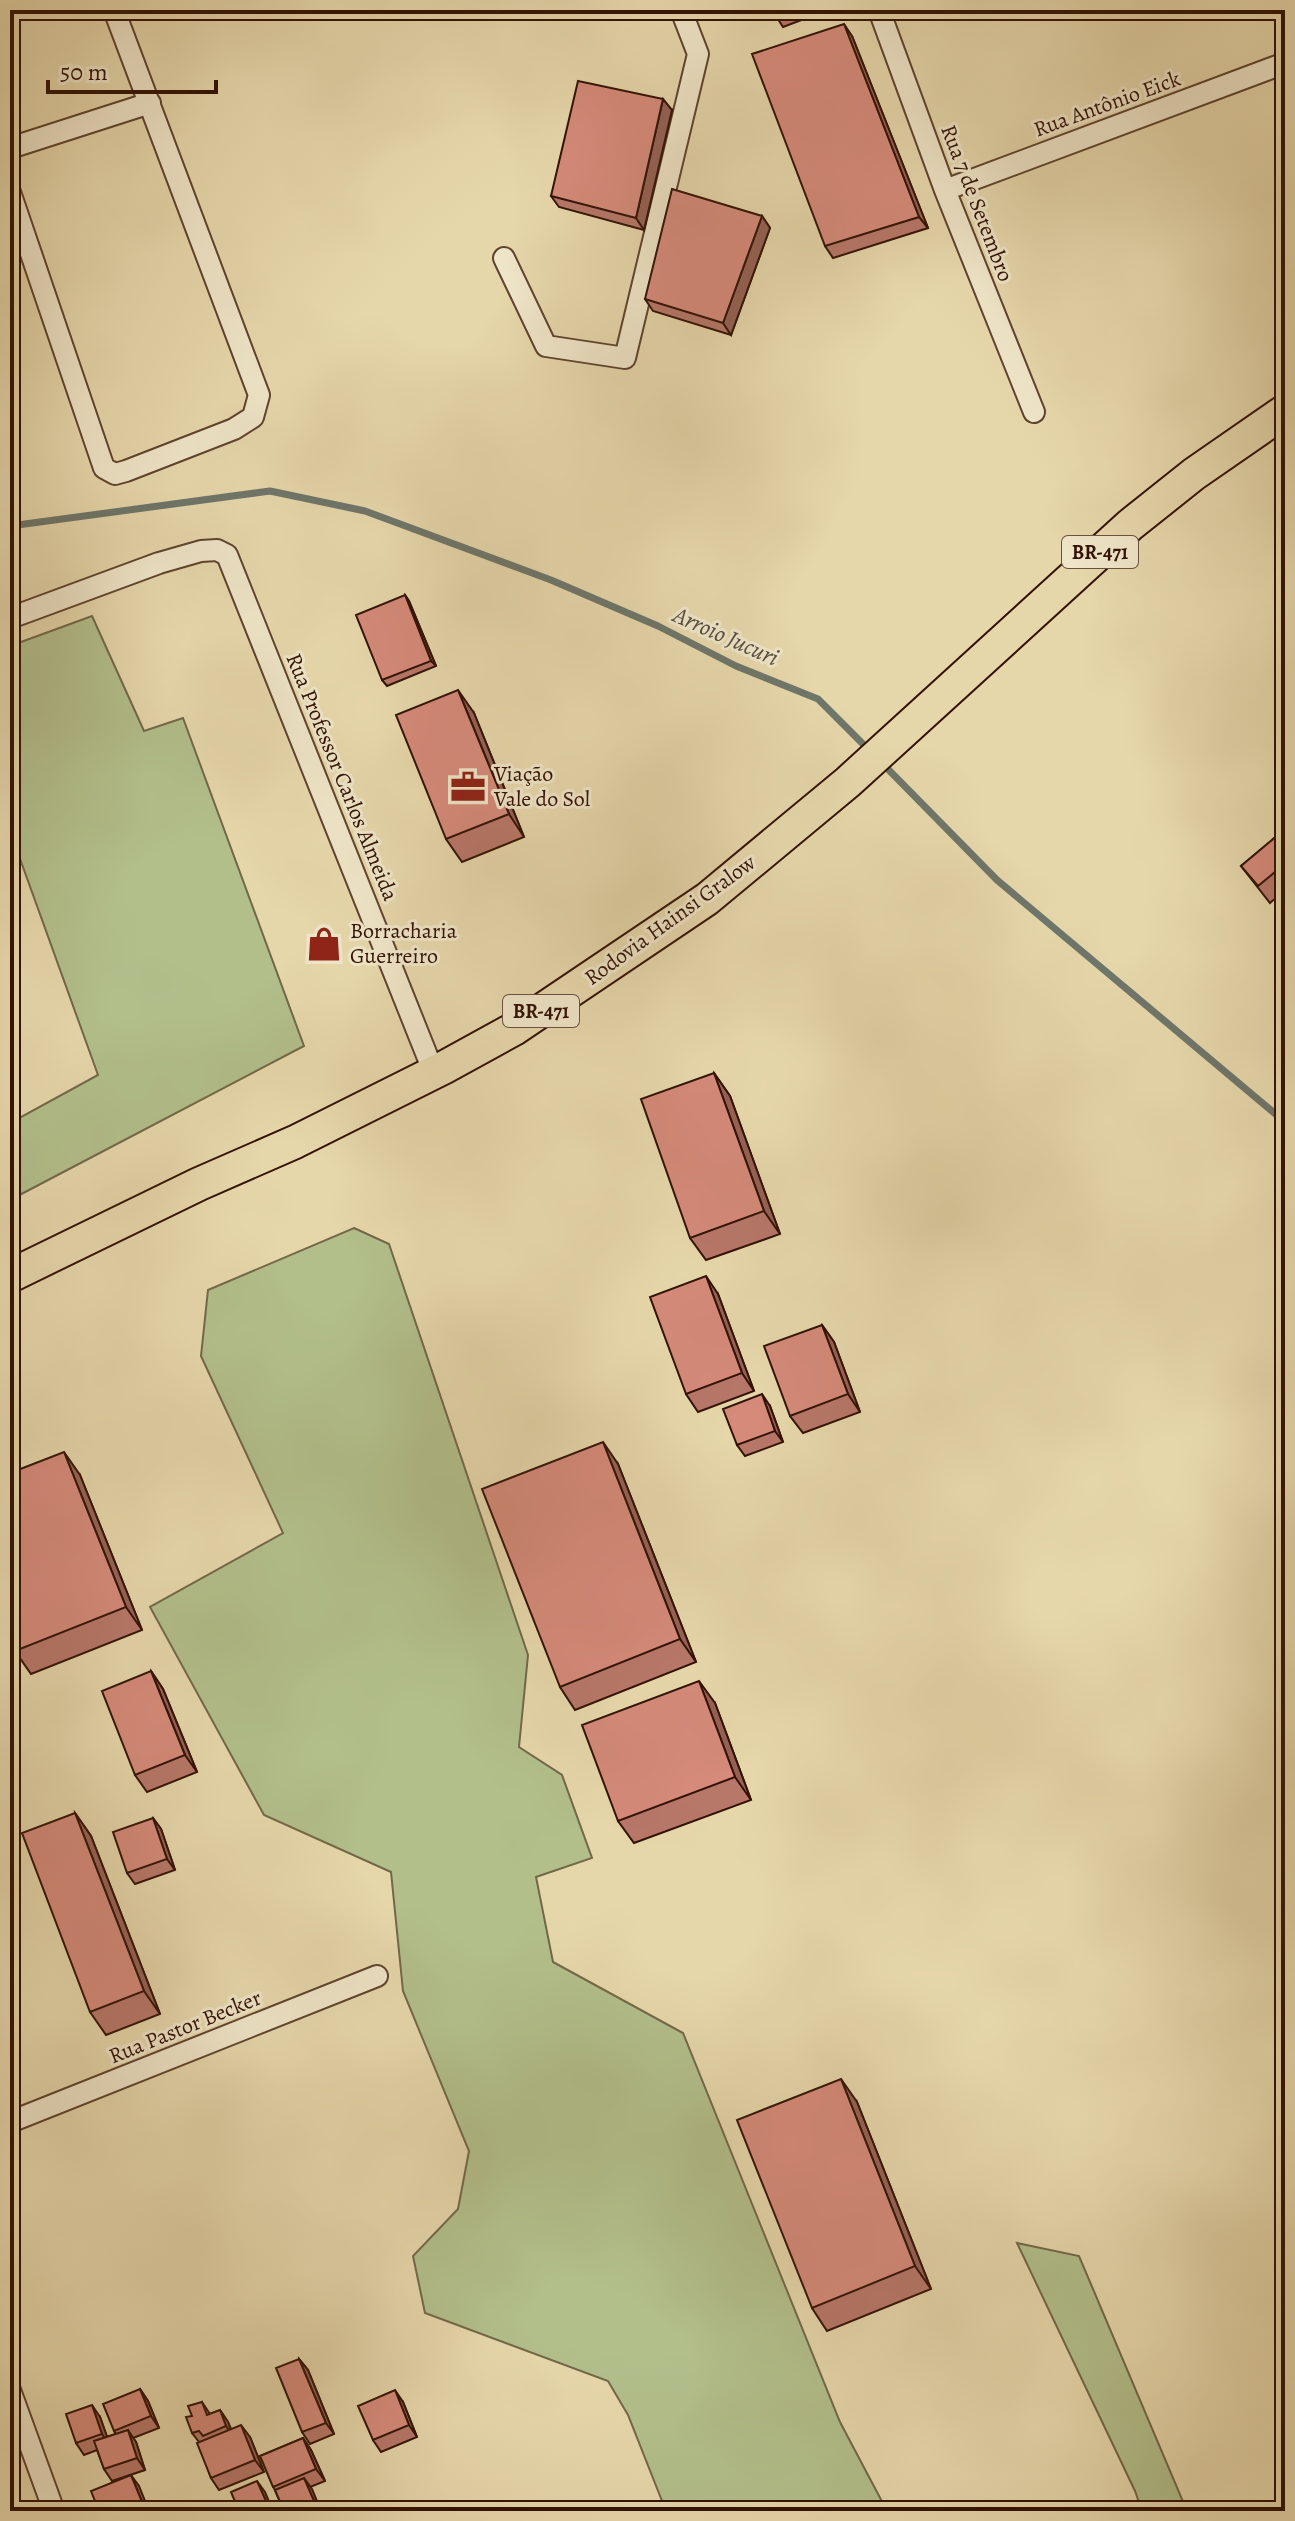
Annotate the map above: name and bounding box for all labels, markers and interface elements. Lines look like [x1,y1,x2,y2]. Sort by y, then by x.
scale bar [48,44,216,94]
text: 50 m [60,56,108,88]
street label: Rua Antônio Eick [1029,63,1185,144]
street label: Rua 7 de Setembro [933,120,1021,286]
road number: BR-471 [1062,536,1138,568]
water label: Arroio Jucuri [666,598,784,673]
street label: Rua Professor Carlos Almeida [279,649,406,906]
place label: Viação Vale do Sol [493,759,590,814]
office icon: Viação Vale do Sol [449,768,487,806]
street label: Rodovia Hainsi Gralow [578,847,762,992]
place label: Borracharia Guerreiro [350,916,458,971]
shop icon: Borracharia Guerreiro [305,925,343,963]
road number: BR-471 [503,995,579,1027]
street label: Rua Pastor Becker [104,1983,266,2071]

